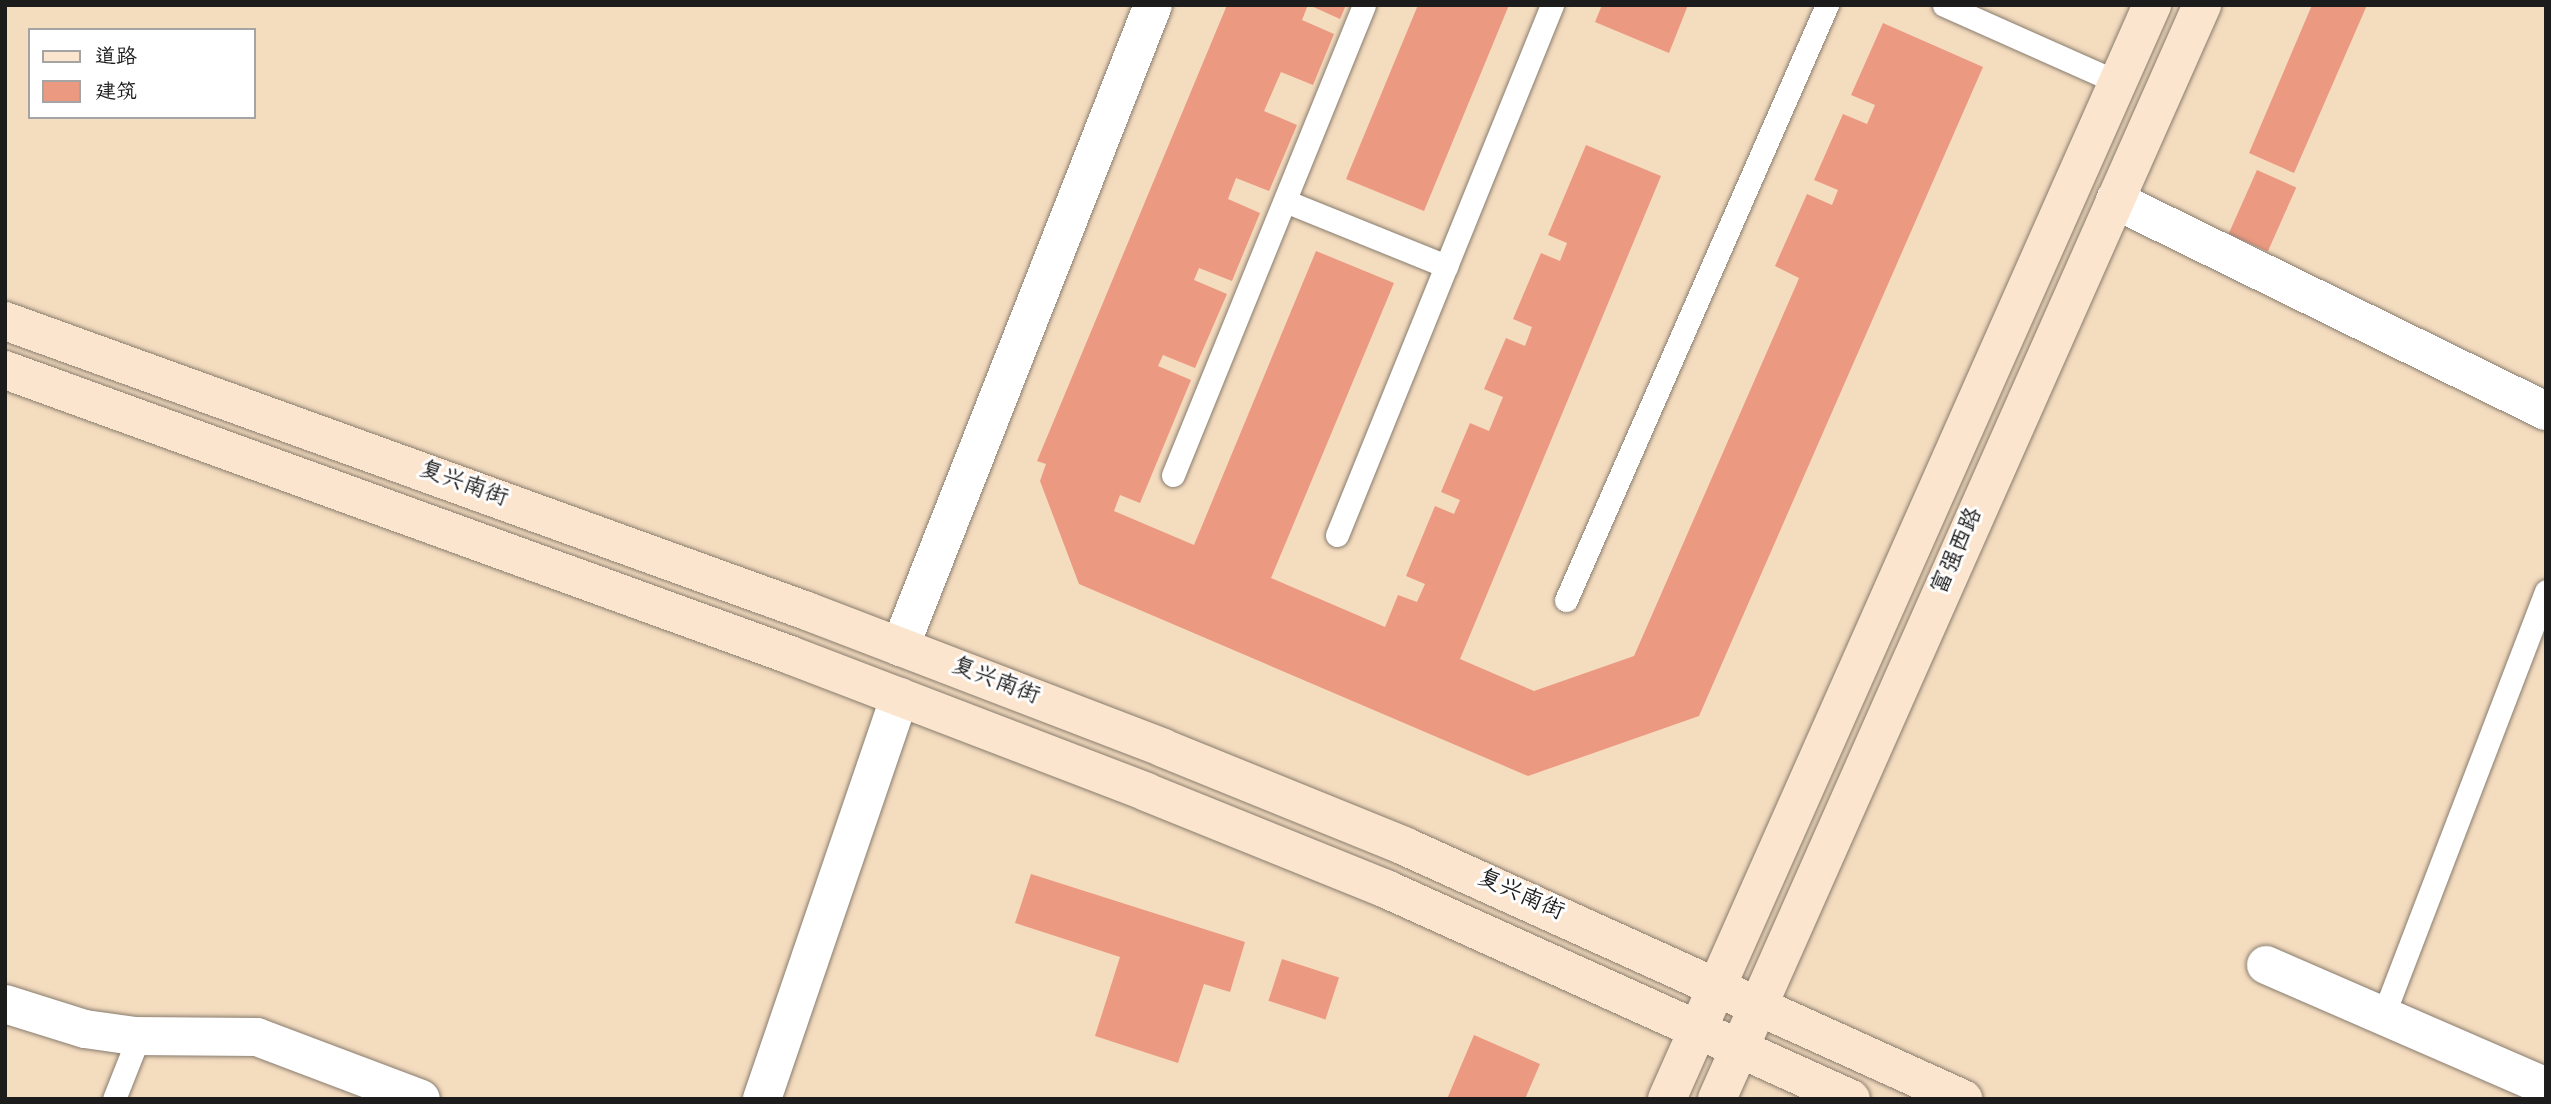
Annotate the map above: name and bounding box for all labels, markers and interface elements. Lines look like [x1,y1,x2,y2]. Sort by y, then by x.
legend [28,28,256,119]
text: 道路 [95,47,137,72]
text: 建筑 [95,82,137,107]
street label: 复兴南街 [415,457,511,515]
street label: 富强西路 [1928,504,1990,600]
street label: 复兴南街 [947,654,1043,712]
street label: 复兴南街 [1472,866,1568,928]

